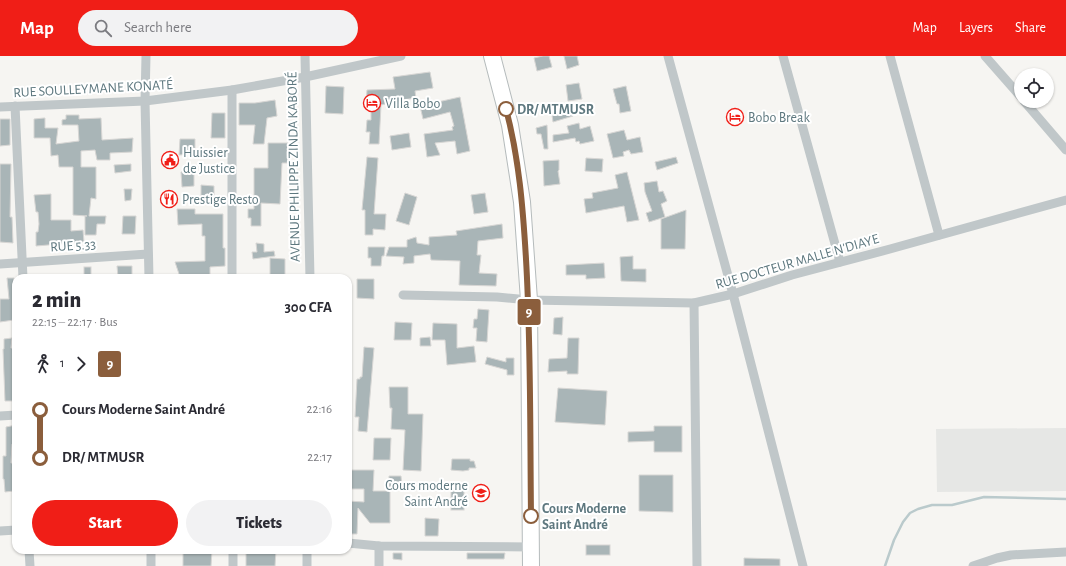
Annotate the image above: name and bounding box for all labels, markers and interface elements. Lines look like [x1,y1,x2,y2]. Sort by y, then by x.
search box [78,10,358,46]
icon: search [92,17,114,39]
text: Map [20,19,54,38]
text: Search here [124,20,192,35]
text: Map [912,21,937,35]
text: Layers [959,21,993,35]
text: Share [1015,21,1046,35]
map controls [1014,68,1054,108]
button: locate [1014,68,1054,108]
street label: AVENUE PHILIPPE ZINDA KABORÉ [282,72,303,262]
street label: RUE SOULLEYMANE KONATÉ [13,75,173,100]
hotel icon: Villa Bobo [362,93,382,113]
place label: Villa Bobo [385,97,440,111]
marker: DR/ MTMUSR [498,101,514,117]
place label: DR/ MTMUSR [517,103,594,117]
hotel icon: Bobo Break [725,107,745,127]
place label: Bobo Break [748,111,810,125]
place label: Huissier de Justice [183,146,235,176]
public building icon: Huissier de Justice [160,150,180,170]
restaurant icon: Prestige Resto [159,189,179,209]
place label: Prestige Resto [182,193,259,207]
street label: RUE DOCTEUR MALLE N'DIAYE [714,232,881,292]
street label: RUE 5.33 [50,237,97,255]
text: 2 min [32,289,81,311]
line badge: 9 [516,299,542,325]
text: 300 CFA [284,300,332,315]
text: 9 [526,305,532,319]
text: 22:15 – 22:17 · Bus [32,316,118,329]
icon: walk [32,353,54,375]
icon: forward [70,353,92,375]
text: 1 [60,357,64,370]
text: 9 [106,357,113,371]
text: Cours Moderne Saint André [62,402,225,417]
text: 22:16 [307,403,332,416]
text: DR/ MTMUSR [62,450,144,465]
text: 22:17 [307,451,332,464]
place label: Cours moderne Saint André [385,479,468,509]
school or university icon: Cours moderne Saint André [471,483,491,503]
button: Start [32,500,178,546]
button: Tickets [186,500,332,546]
place label: Cours Moderne Saint André [542,502,627,532]
marker: Cours Moderne Saint André [523,508,539,524]

